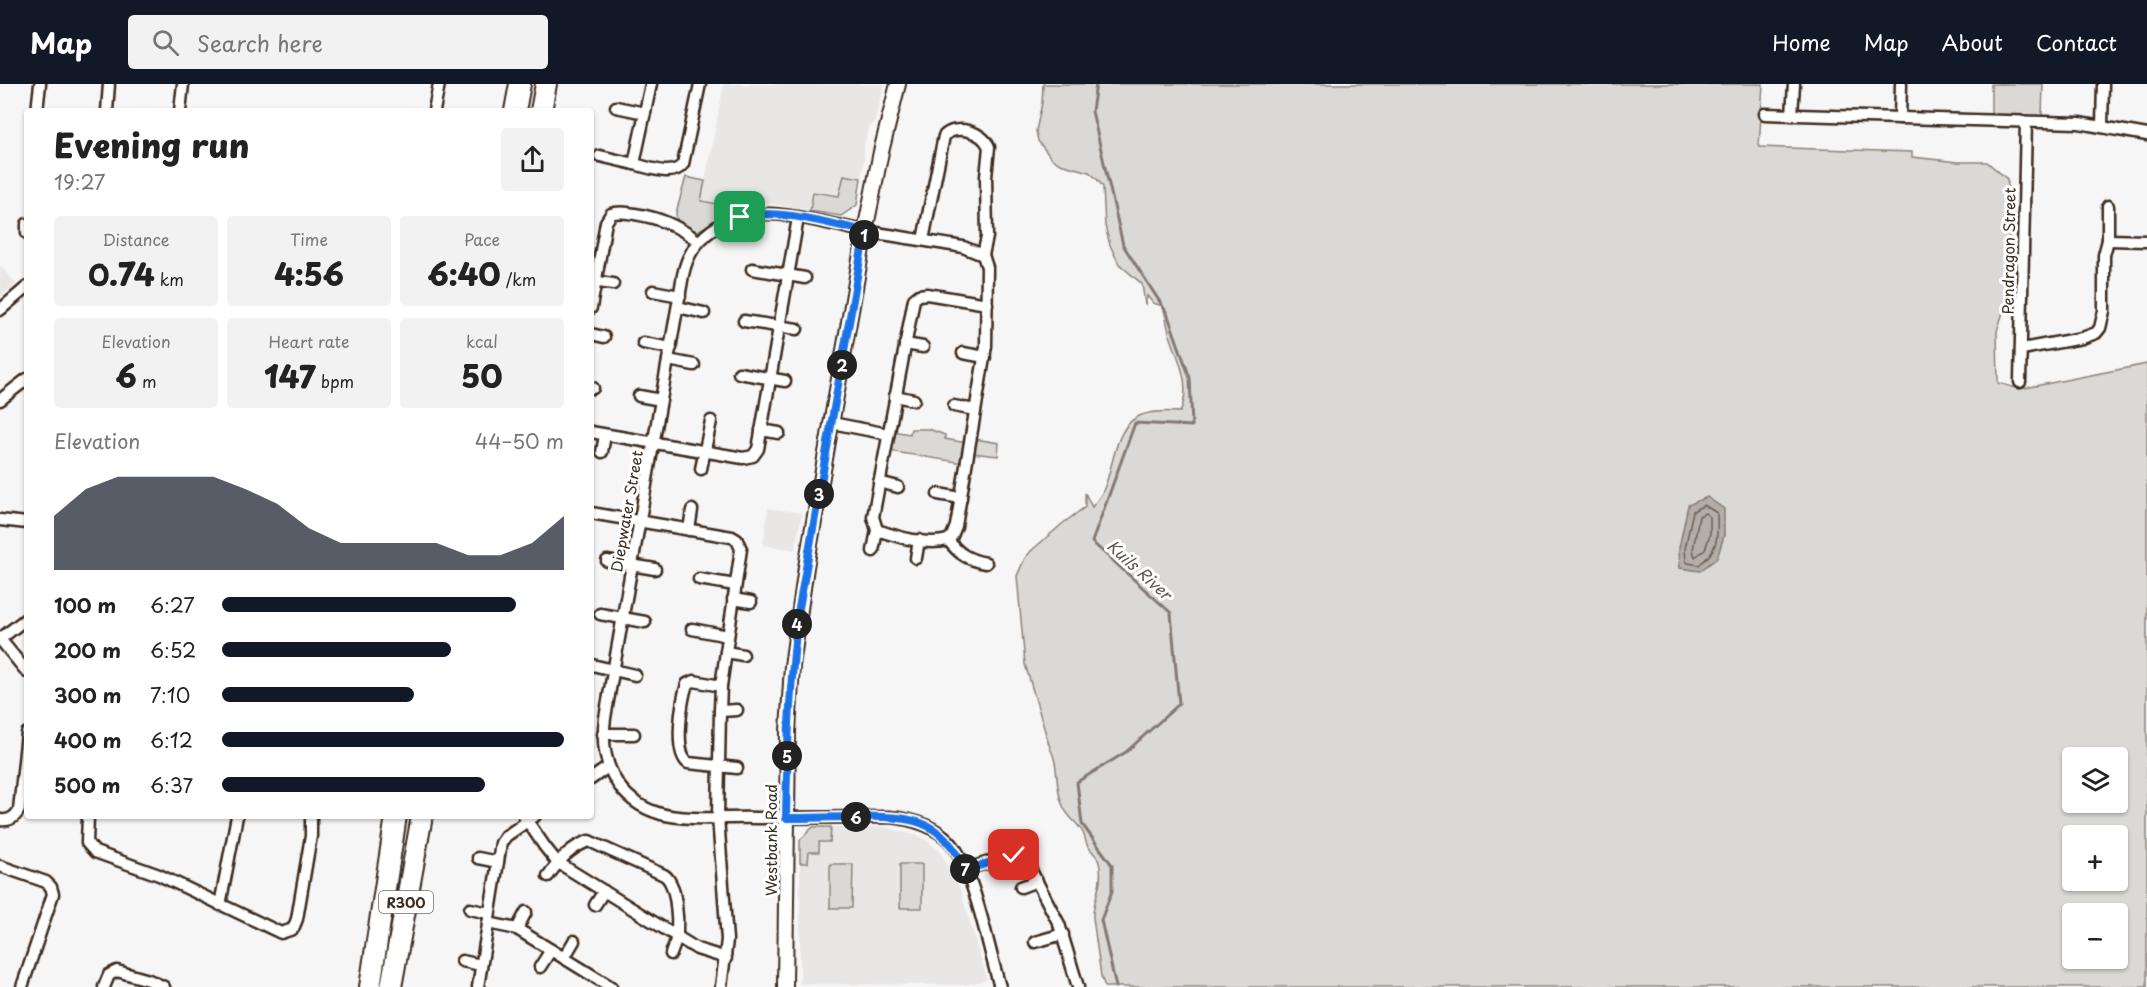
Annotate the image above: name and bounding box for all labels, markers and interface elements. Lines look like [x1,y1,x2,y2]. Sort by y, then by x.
search box [128,15,548,69]
text: Map [30,21,92,64]
icon: search [149,26,182,59]
text: Search here [197,26,323,59]
text: Home [1772,26,1831,58]
text: Map [1864,26,1909,58]
text: About [1942,26,2003,58]
text: Contact [2036,26,2117,58]
text: Evening run [54,119,249,169]
button: share [501,128,564,191]
text: 19:27 [54,167,105,197]
street label: Pendragon Street [1995,187,2021,315]
pin [714,191,765,242]
icon: arrive [723,200,756,233]
pin: 1 [849,220,879,250]
text: 1 [860,223,868,247]
text: Distance [102,227,170,251]
text: Time [290,227,328,251]
text: Pace [464,227,500,251]
text: 0.74 [88,251,155,296]
text: 4:56 [274,251,344,296]
text: 6:40 [428,251,501,296]
text: km [155,267,184,291]
text: /km [501,267,536,291]
text: Elevation [101,329,171,353]
text: Heart rate [269,329,349,353]
text: kcal [466,329,498,353]
pin: 2 [827,350,857,380]
text: 6 [116,353,137,398]
text: 147 [264,353,316,398]
text: 50 [461,353,503,398]
text: 2 [836,353,848,377]
text: m [137,369,156,393]
text: bpm [316,369,354,393]
text: Elevation [54,426,140,456]
text: 44–50 m [475,426,564,456]
street label: Diepwater Street [604,448,648,574]
pin: 3 [804,479,834,509]
text: 3 [814,482,824,506]
water label: Kuils River [1102,533,1180,606]
text: 100 m [54,590,116,620]
text: 6:27 [150,590,195,620]
pin: 4 [782,609,812,639]
text: 4 [792,612,802,636]
text: 200 m [54,635,121,665]
text: 6:52 [150,635,196,665]
text: 300 m [54,680,122,710]
text: 7:10 [150,680,190,710]
text: 400 m [54,725,122,755]
text: 6:12 [150,725,193,755]
pin: 5 [772,741,802,771]
text: 5 [782,744,792,768]
map controls [2062,747,2128,969]
button: layers [2062,747,2128,813]
text: 500 m [54,770,121,800]
text: 6:37 [150,770,193,800]
street label: Westbank Road [759,784,782,896]
pin: 6 [841,802,871,832]
text: 6 [850,805,862,829]
button: + [2062,825,2128,891]
pin [988,829,1039,880]
icon: check [997,838,1030,871]
pin: 7 [950,854,980,884]
text: 7 [960,857,970,881]
road number: R300 [379,891,433,913]
button: − [2062,903,2128,969]

